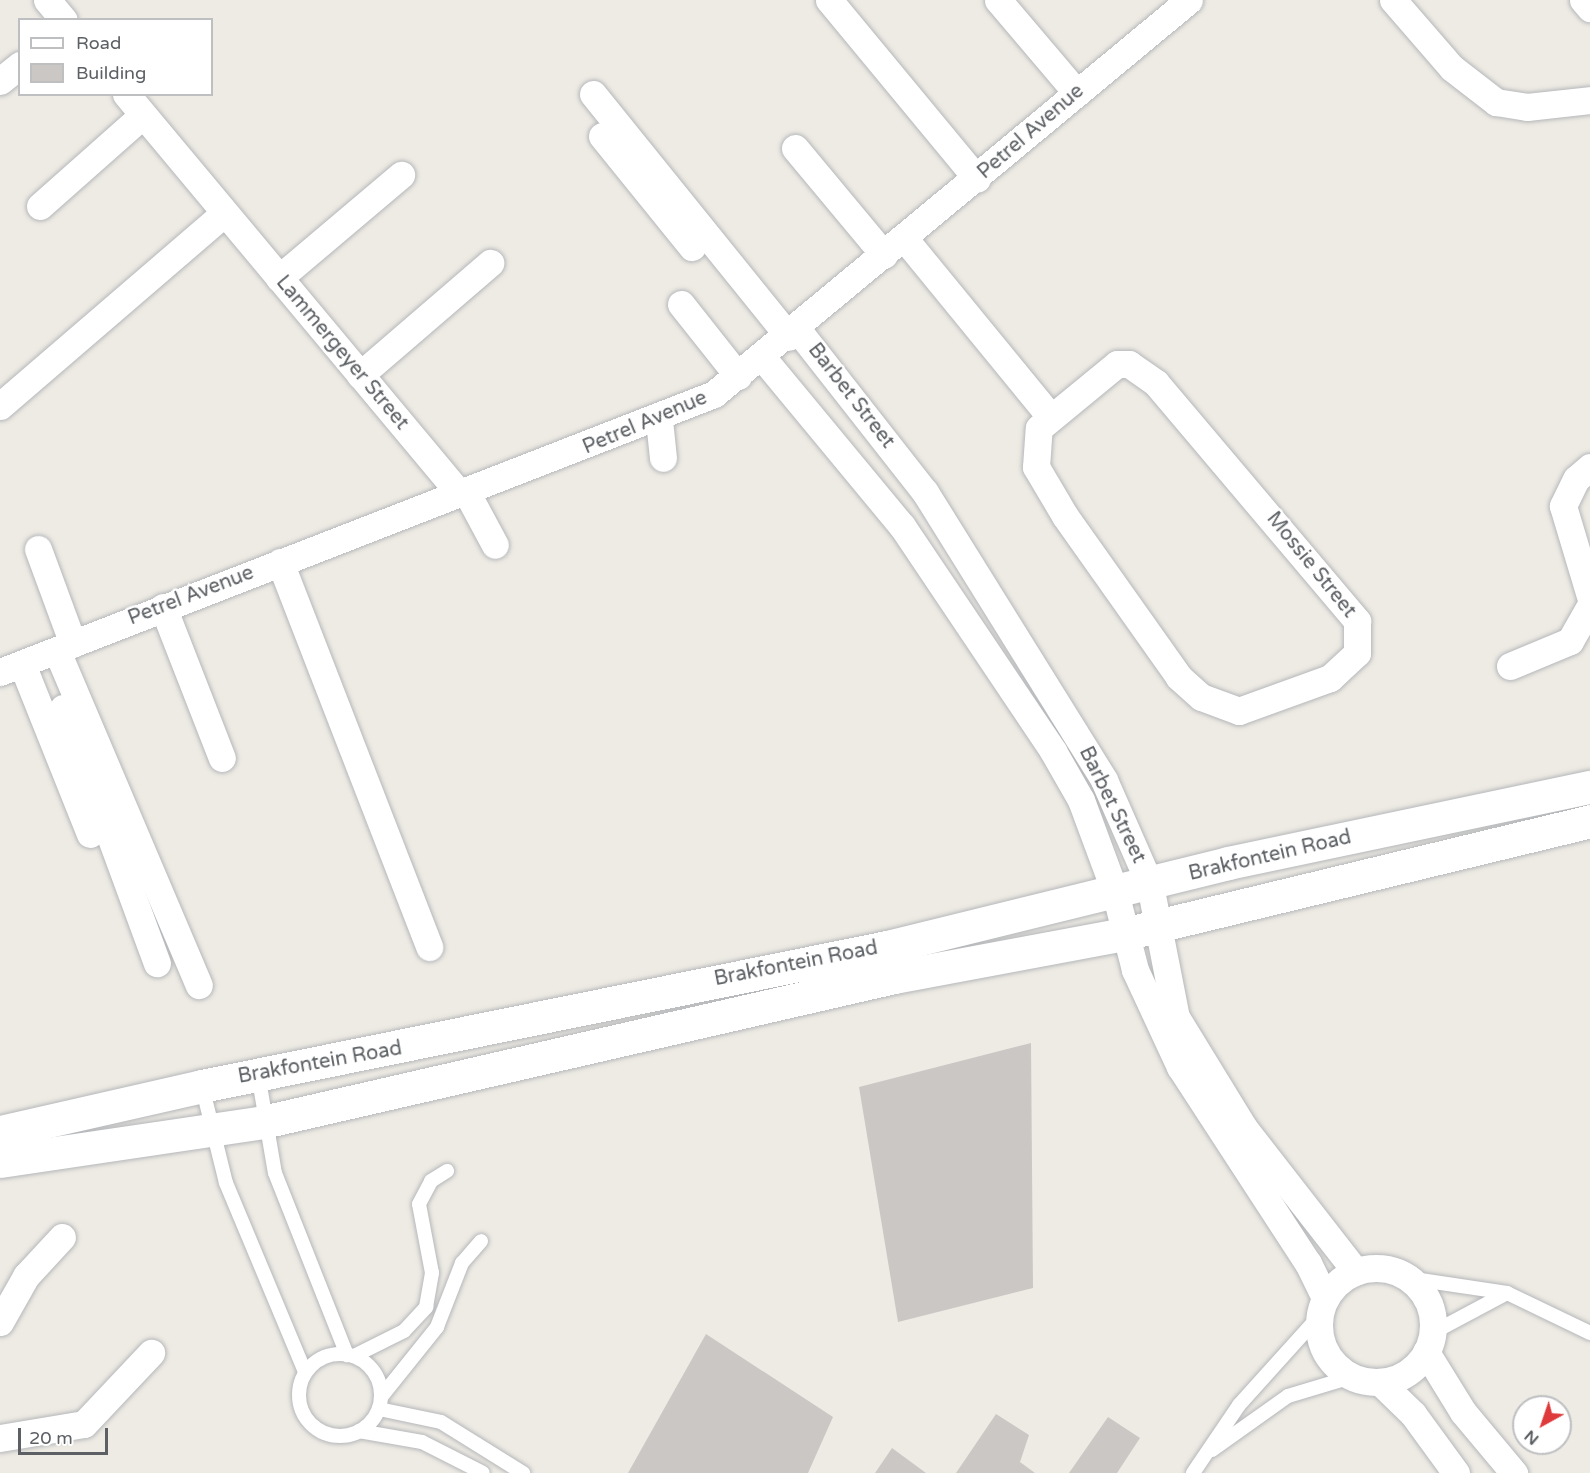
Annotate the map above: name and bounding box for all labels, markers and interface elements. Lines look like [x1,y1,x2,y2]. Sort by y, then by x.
legend [18,18,213,96]
text: Road [76,32,121,54]
text: Building [76,62,146,84]
street label: Petrel Avenue [973,79,1089,185]
street label: Lammergeyer Street [270,271,414,435]
street label: Barbet Street [803,339,899,453]
street label: Petrel Avenue [579,386,711,460]
street label: Mossie Street [1261,507,1361,623]
street label: Petrel Avenue [125,561,257,631]
street label: Barbet Street [1073,743,1151,867]
street label: Brakfontein Road [1186,826,1354,886]
street label: Brakfontein Road [712,936,880,992]
street label: Brakfontein Road [236,1037,404,1089]
north arrow [1512,1395,1572,1455]
scale bar [21,1416,111,1454]
text: N [1520,1425,1543,1449]
text: 20 m [29,1427,73,1449]

